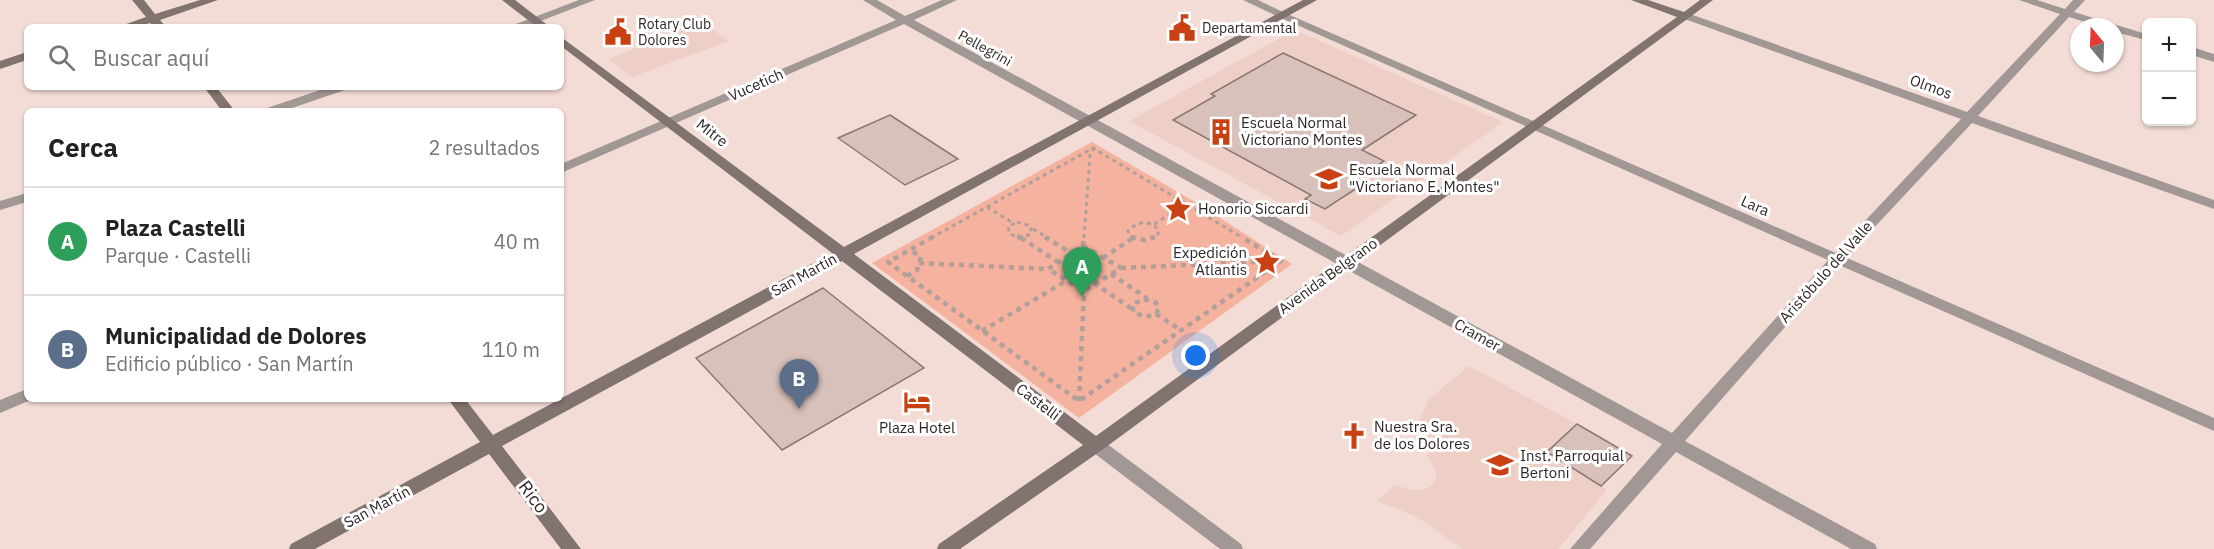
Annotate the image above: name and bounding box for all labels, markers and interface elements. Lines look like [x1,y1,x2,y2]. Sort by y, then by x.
public building icon: Departamental [1167,13,1197,43]
place label: Rotary Club Dolores [638,15,711,49]
public building icon: Rotary Club Dolores [603,17,633,47]
north arrow [2070,18,2124,72]
map controls [2142,18,2196,126]
button: + [2142,18,2196,72]
place label: Departamental [1202,19,1297,37]
search box [24,24,564,90]
street label: Pellegrini [955,26,1015,70]
icon: search [45,41,78,74]
text: Buscar aquí [93,43,209,72]
street label: Vucetich [725,64,786,105]
street label: Olmos [1907,70,1955,103]
button: − [2142,72,2196,126]
place label: Escuela Normal Victoriano Montes [1241,113,1363,149]
street label: Mitre [693,114,732,151]
building icon: Escuela Normal Victoriano Montes [1206,117,1236,147]
text: Cerca [48,130,118,164]
text: 2 resultados [428,134,540,161]
place label: Escuela Normal "Victoriano E. Montes" [1349,160,1500,196]
school or university icon: Escuela Normal "Victoriano E. Montes" [1314,164,1344,194]
street label: Lara [1738,191,1772,220]
place icon: Honorio Siccardi [1163,194,1193,224]
place label: Honorio Siccardi [1198,199,1308,218]
text: Plaza Castelli [105,213,246,242]
street label: Aristóbulo del Valle [1775,217,1876,327]
text: A [61,228,74,255]
text: 40 m [494,228,540,255]
street label: Avenida Belgrano [1274,233,1381,318]
text: Parque · Castelli [105,242,251,269]
place label: Expedición Atlantis [1173,243,1247,279]
place icon: Expedición Atlantis [1252,247,1282,277]
pin: A [1062,248,1102,297]
street label: San Martín [768,249,840,300]
street label: Cramer [1451,314,1504,355]
text: Municipalidad de Dolores [105,321,367,350]
text: B [61,336,74,363]
text: 110 m [482,336,540,363]
your location [1181,341,1210,370]
text: Edificio público · San Martín [105,350,354,377]
pin: B [780,360,818,409]
street label: Castelli [1013,379,1064,424]
hotel icon: Plaza Hotel [902,387,932,417]
place label: Nuestra Sra. de los Dolores [1374,417,1470,453]
place label: Plaza Hotel [879,418,955,437]
church icon: Nuestra Sra. de los Dolores [1339,421,1369,451]
place label: Inst. Parroquial Bertoni [1520,446,1624,482]
school or university icon: Inst. Parroquial Bertoni [1485,450,1515,480]
street label: Rico [514,476,553,518]
street label: San Martín [340,481,413,532]

